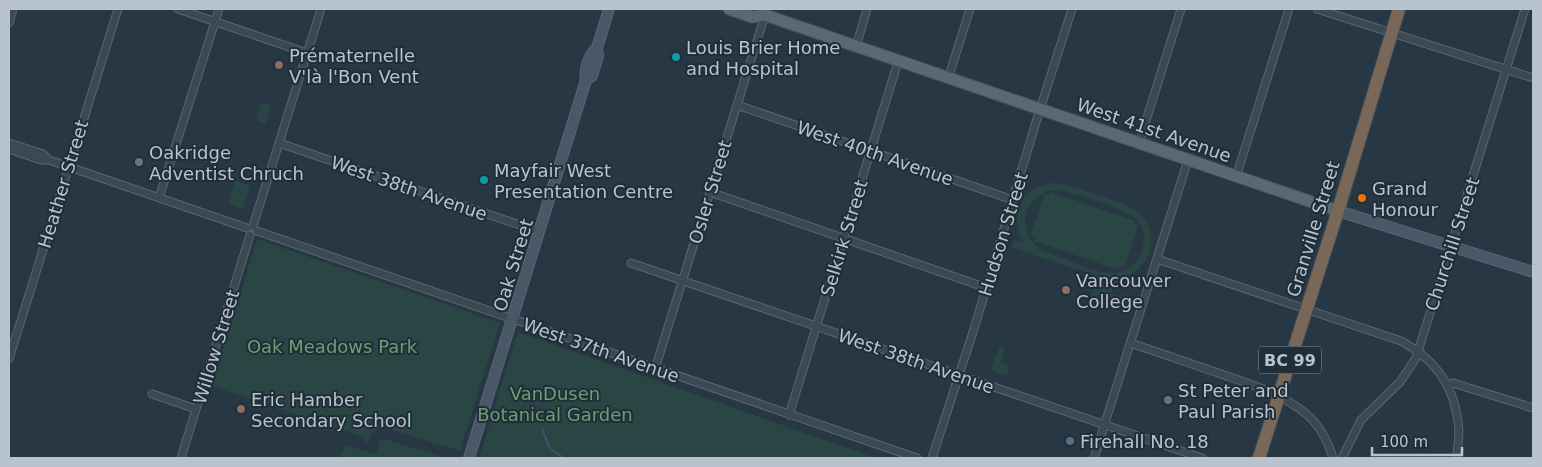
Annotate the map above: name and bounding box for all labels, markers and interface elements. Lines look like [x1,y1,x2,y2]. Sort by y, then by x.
place label: Louis Brier Home and Hospital [686,37,840,79]
place label: Prématernelle V'là l'Bon Vent [289,45,419,87]
marker: Louis Brier Home and Hospital [670,51,682,63]
marker: Prématernelle V'là l'Bon Vent [273,59,285,71]
street label: West 41st Avenue [1074,94,1234,166]
street label: West 40th Avenue [794,116,956,190]
street label: Heather Street [34,117,92,251]
street label: Osler Street [684,138,736,246]
place label: Oakridge Adventist Chruch [149,142,304,184]
street label: West 38th Avenue [328,151,490,225]
marker: Oakridge Adventist Chruch [133,156,145,168]
street label: Granville Street [1282,159,1344,299]
place label: Mayfair West Presentation Centre [494,160,673,202]
street label: Hudson Street [974,169,1032,299]
marker: Mayfair West Presentation Centre [478,174,490,186]
street label: Churchill Street [1421,175,1483,313]
street label: Selkirk Street [816,177,872,299]
place label: Grand Honour [1372,178,1438,220]
marker: Grand Honour [1356,192,1368,204]
street label: Oak Street [489,216,537,314]
place label: Vancouver College [1076,270,1171,312]
marker: Vancouver College [1060,284,1072,296]
street label: Willow Street [189,287,243,407]
street label: West 37th Avenue [520,313,682,387]
street label: West 38th Avenue [835,324,997,398]
park label: Oak Meadows Park [247,336,418,357]
road number: BC 99 [1259,346,1321,374]
place label: St Peter and Paul Parish [1178,380,1289,422]
park label: VanDusen Botanical Garden [477,383,633,425]
place label: Eric Hamber Secondary School [251,389,412,431]
marker: St Peter and Paul Parish [1162,394,1174,406]
marker: Eric Hamber Secondary School [235,403,247,415]
scale bar [1372,424,1462,456]
place label: Firehall No. 18 [1080,431,1209,452]
text: 100 m [1380,433,1428,451]
marker: Firehall No. 18 [1064,435,1076,447]

